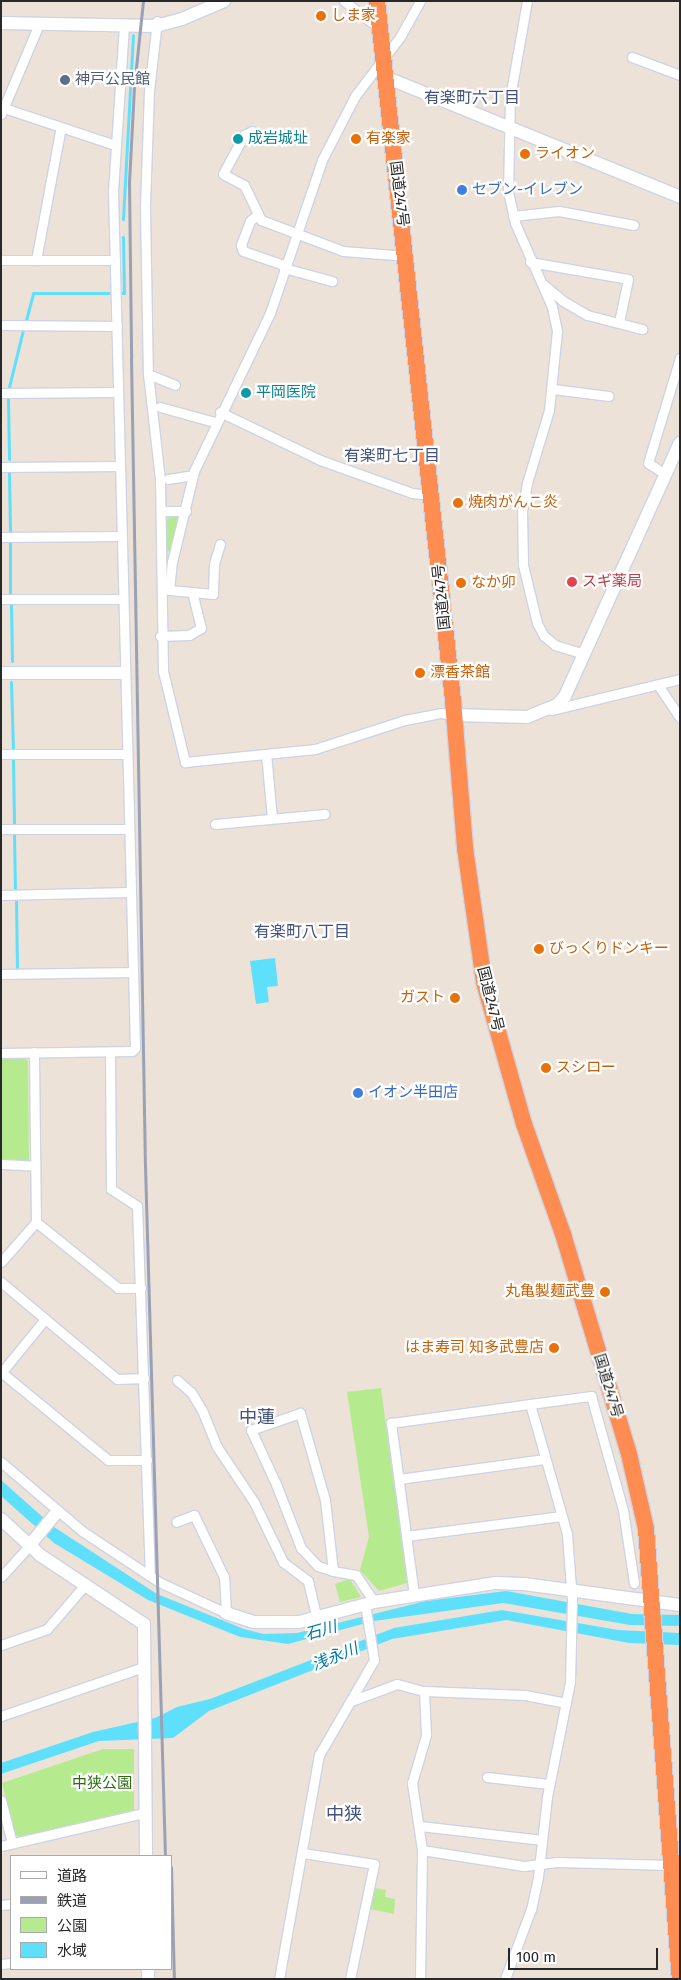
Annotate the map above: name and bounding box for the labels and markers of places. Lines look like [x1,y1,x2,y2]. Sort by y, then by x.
place label: しま家 [331,7,376,25]
marker: しま家 [315,10,327,22]
place label: 神戸公民館 [75,71,150,89]
marker: 神戸公民館 [59,74,71,86]
place label: 成岩城址 [248,130,308,148]
place label: 有楽家 [366,130,411,148]
marker: 成岩城址 [232,133,244,145]
marker: 有楽家 [350,133,362,145]
place label: ライオン [535,145,595,163]
marker: ライオン [519,148,531,160]
place label: セブン-イレブン [472,181,583,199]
marker: セブン-イレブン [456,184,468,196]
place label: 平岡医院 [256,384,316,402]
marker: 平岡医院 [240,387,252,399]
place label: 焼肉がんこ炎 [468,494,558,512]
marker: 焼肉がんこ炎 [452,497,464,509]
place label: スギ薬局 [582,573,642,591]
place label: なか卯 [471,574,516,592]
marker: スギ薬局 [566,576,578,588]
marker: なか卯 [455,577,467,589]
place label: 漂香茶館 [430,664,490,682]
marker: 漂香茶館 [414,667,426,679]
place label: びっくりドンキー [549,940,669,958]
marker: びっくりドンキー [533,943,545,955]
place label: ガスト [400,989,445,1007]
marker: ガスト [449,992,461,1004]
place label: スシロー [556,1059,616,1077]
marker: スシロー [540,1062,552,1074]
place label: イオン半田店 [368,1084,458,1102]
marker: イオン半田店 [352,1087,364,1099]
place label: 丸亀製麺武豊 [505,1283,595,1301]
marker: 丸亀製麺武豊 [599,1286,611,1298]
place label: はま寿司 知多武豊店 [405,1339,544,1357]
marker: はま寿司 知多武豊店 [548,1342,560,1354]

